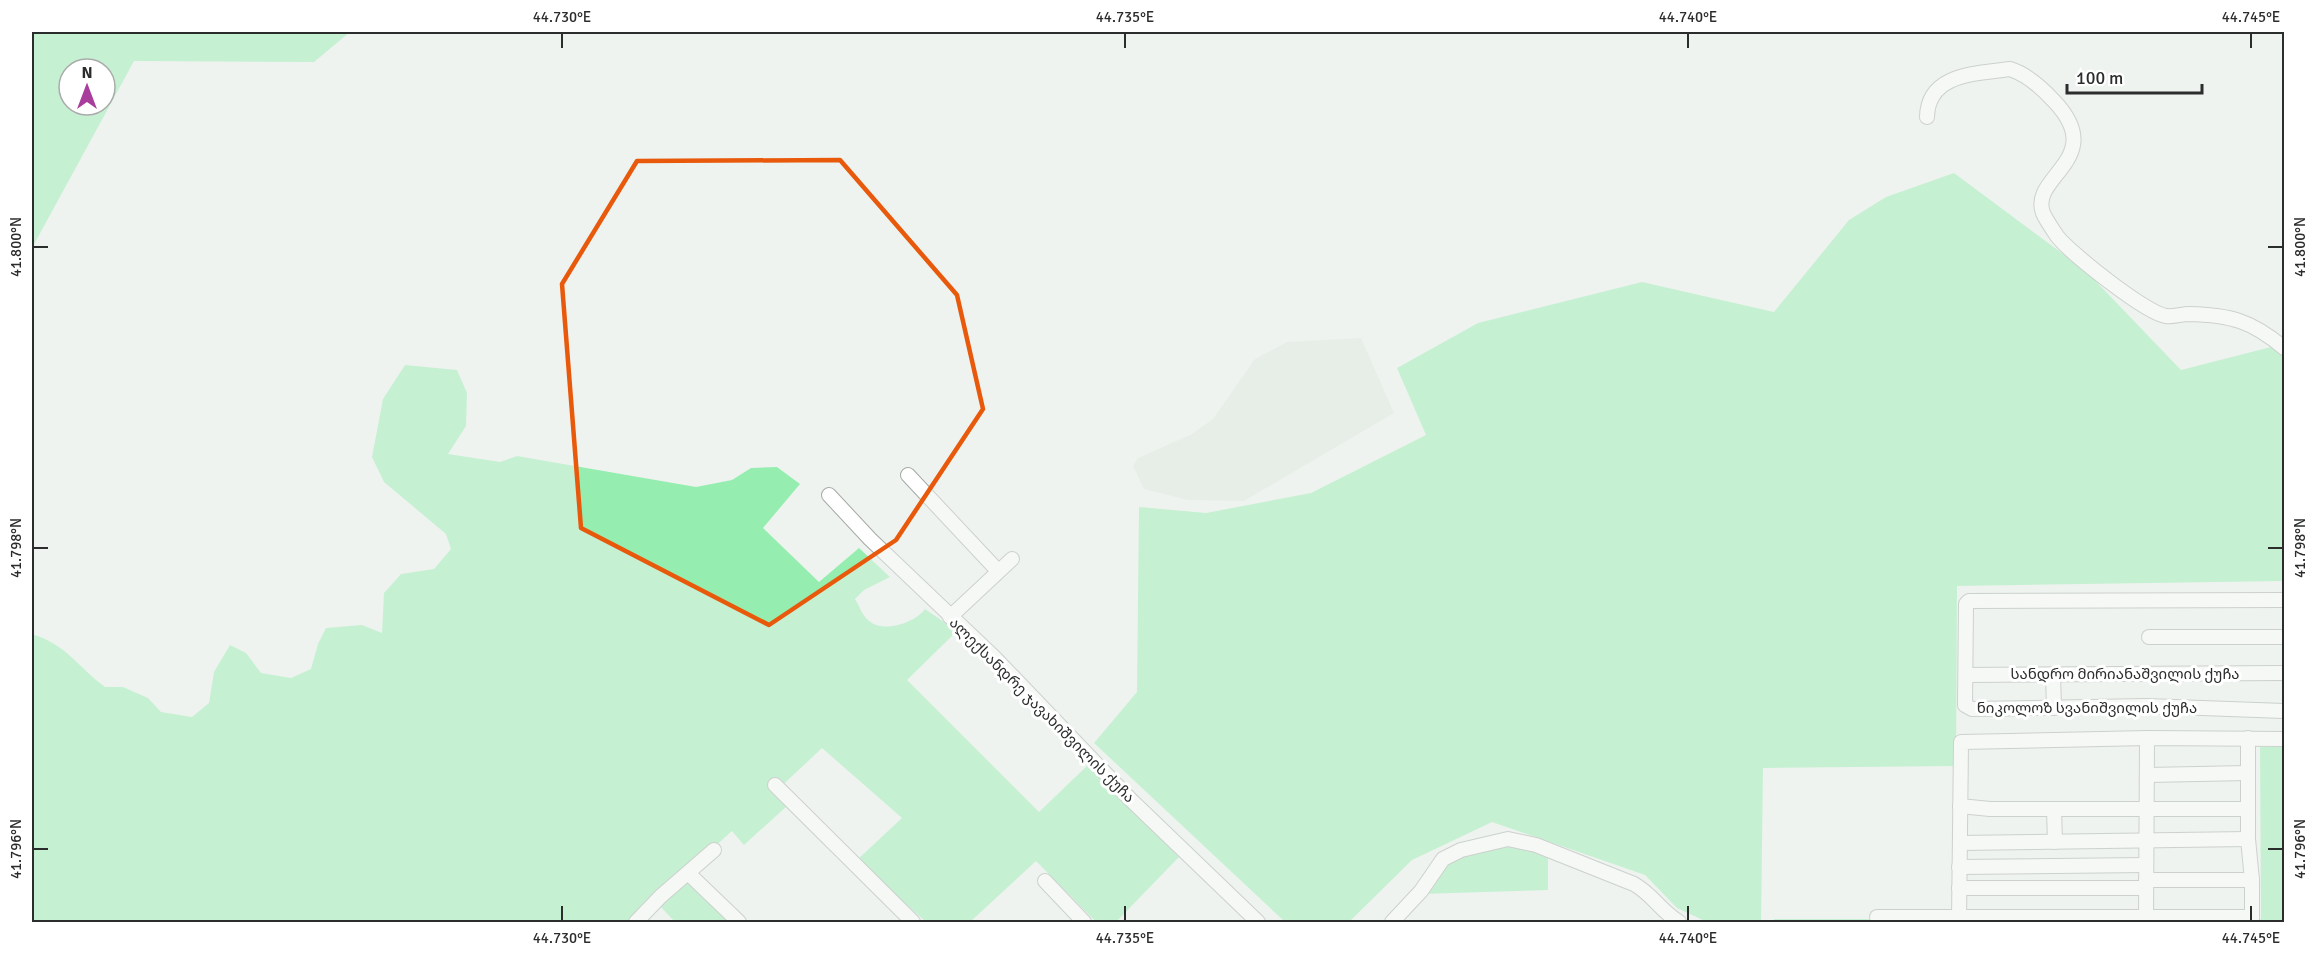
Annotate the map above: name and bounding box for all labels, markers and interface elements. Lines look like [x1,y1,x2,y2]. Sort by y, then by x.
text: 44.730°E [533,8,591,26]
text: 44.735°E [1096,8,1154,26]
text: 44.740°E [1659,8,1717,26]
text: 44.745°E [2222,8,2280,26]
north arrow [57,57,117,117]
scale bar [2067,57,2202,95]
text: N [81,63,93,83]
text: 100 m [2076,67,2123,89]
text: 41.800°N [7,217,25,277]
text: 41.800°N [2291,217,2309,277]
text: 41.798°N [7,518,25,578]
text: 41.798°N [2291,518,2309,578]
street label: ალექსანდრე ჯავახიშვილის ქუჩა [946,614,1138,806]
street label: სანდრო მირიანაშვილის ქუჩა [2010,665,2240,683]
street label: ნიკოლოზ სვანიშვილის ქუჩა [1977,699,2197,717]
text: 41.796°N [7,819,25,879]
text: 41.796°N [2291,819,2309,879]
text: 44.730°E [533,929,591,947]
text: 44.735°E [1096,929,1154,947]
text: 44.740°E [1659,929,1717,947]
text: 44.745°E [2222,929,2280,947]

